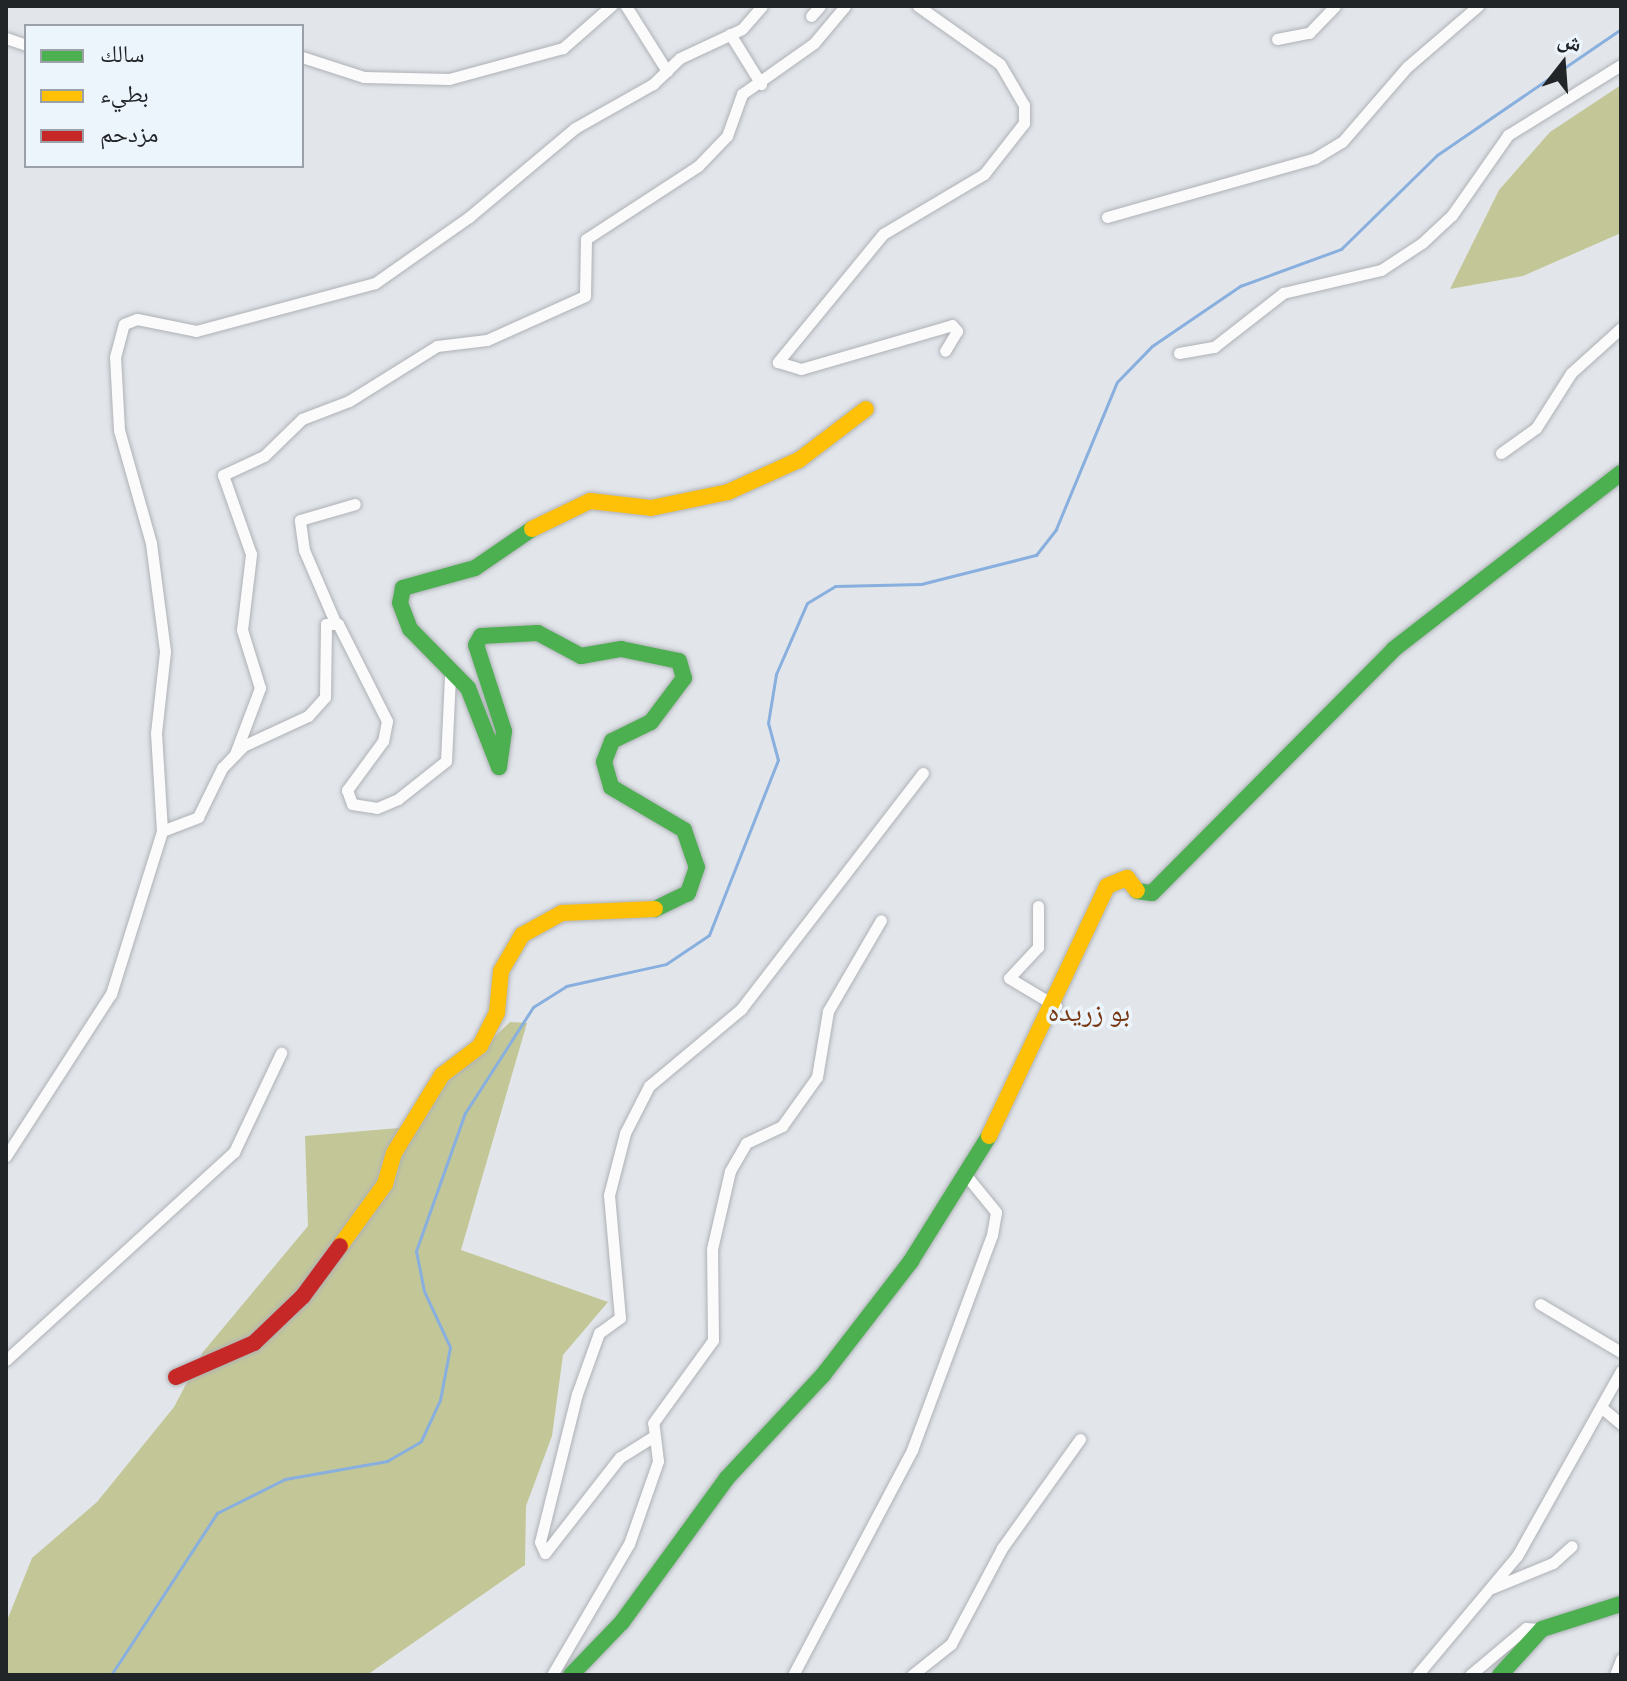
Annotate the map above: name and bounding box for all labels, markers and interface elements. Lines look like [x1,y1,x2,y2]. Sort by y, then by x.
legend [24,24,304,168]
north arrow [1523,24,1603,104]
text: ش [1555,24,1585,58]
text: سالك [100,38,145,69]
text: بطيء [100,78,149,109]
text: مزدحم [100,118,159,149]
district label: بو زريده [1048,994,1130,1028]

